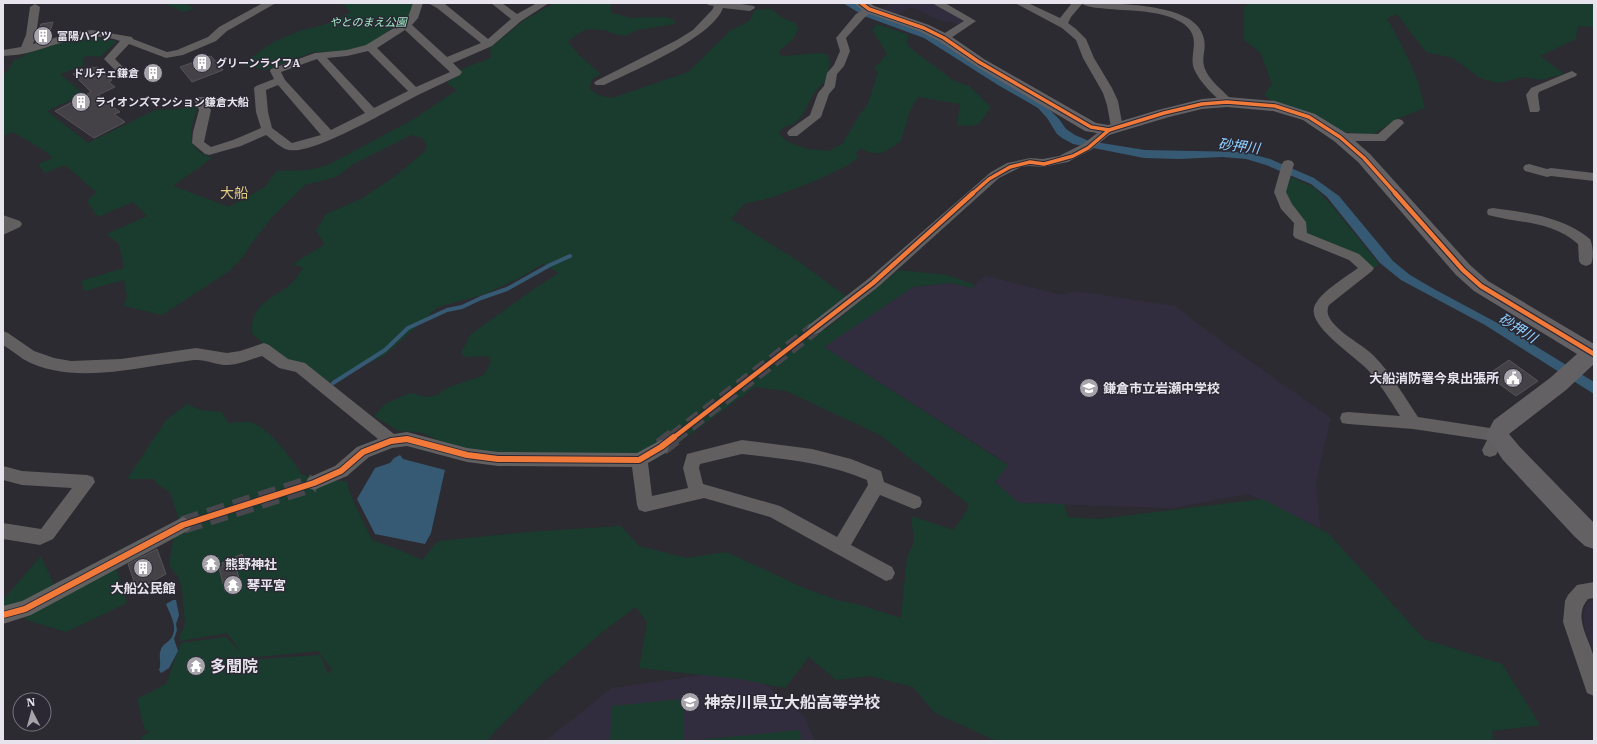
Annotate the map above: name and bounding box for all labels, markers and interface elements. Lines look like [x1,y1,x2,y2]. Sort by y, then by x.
park label: やとのまえ公園 [330,15,408,29]
building icon: 富陽ハイツ [32,25,54,47]
place label: 富陽ハイツ [57,29,112,43]
building icon: グリーンライフA [191,52,213,74]
place label: グリーンライフA [216,56,300,70]
building icon: ドルチェ鎌倉 [142,62,164,84]
place label: ドルチェ鎌倉 [73,66,139,80]
building icon: ライオンズマンション鎌倉大船 [70,91,92,113]
place label: ライオンズマンション鎌倉大船 [95,95,249,109]
water label: 砂押川 [1217,135,1263,158]
district label: 大船 [220,184,248,202]
water label: 砂押川 [1495,309,1542,348]
public building icon: 大船消防署今泉出張所 [1502,367,1524,389]
place label: 大船消防署今泉出張所 [1369,370,1499,387]
school or university icon: 鎌倉市立岩瀬中学校 [1078,377,1100,399]
place label: 鎌倉市立岩瀬中学校 [1103,380,1220,397]
temple icon: 熊野神社 [200,553,222,575]
place label: 熊野神社 [225,556,277,573]
building icon: 大船公民館 [132,557,154,579]
temple icon: 琴平宮 [222,574,244,596]
place label: 琴平宮 [247,577,286,594]
place label: 大船公民館 [110,580,176,597]
temple icon: 多聞院 [185,655,207,677]
place label: 多聞院 [210,656,258,676]
school or university icon: 神奈川県立大船高等学校 [679,691,701,713]
north arrow [12,692,52,732]
place label: 神奈川県立大船高等学校 [704,692,880,712]
text: N [26,695,36,709]

